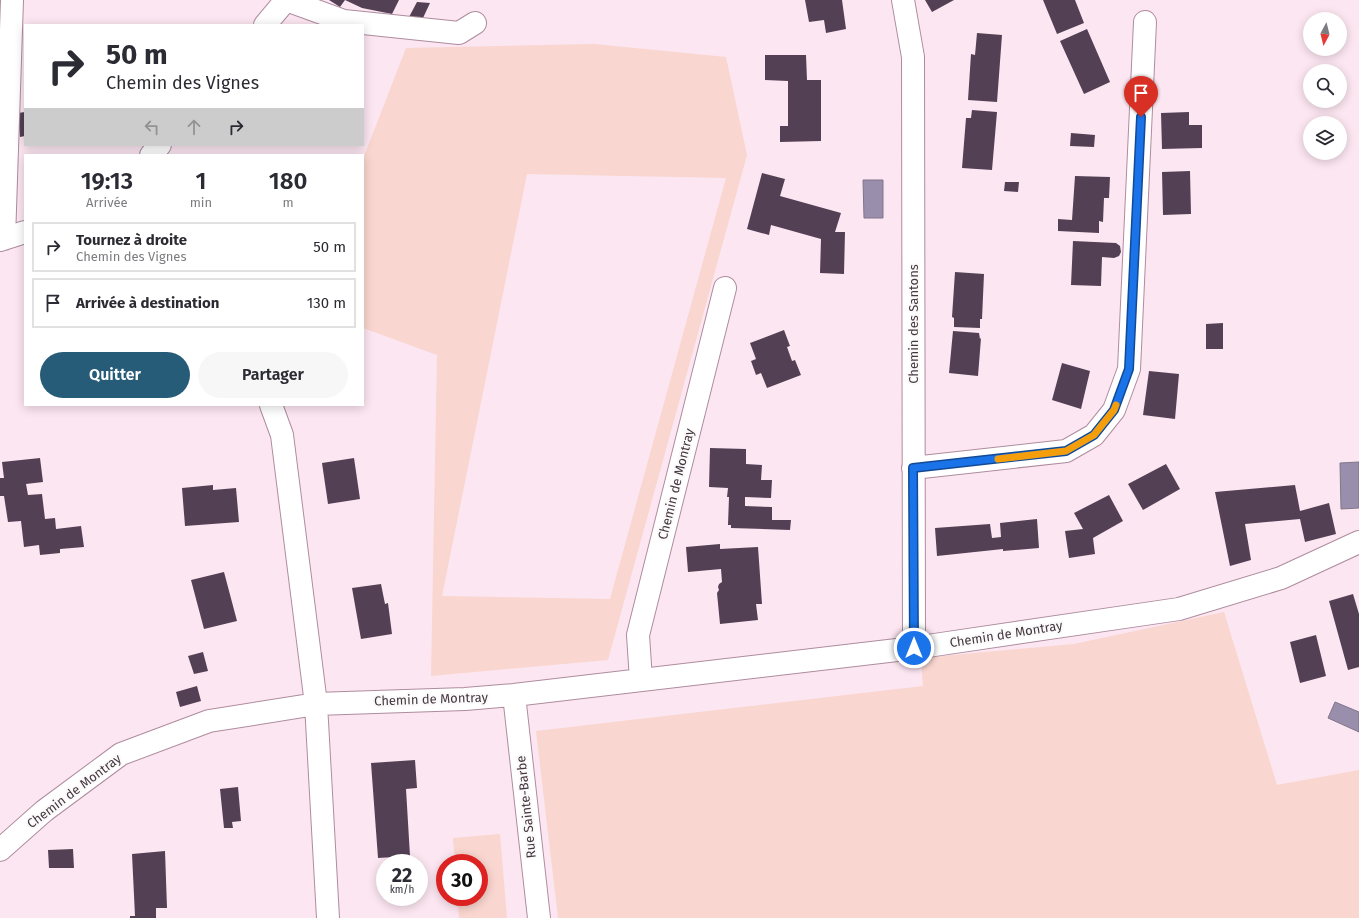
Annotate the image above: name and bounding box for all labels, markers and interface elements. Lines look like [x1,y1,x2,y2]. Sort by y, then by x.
north arrow [1303,12,1347,56]
map controls [1303,12,1347,160]
text: 50 m [106,38,168,71]
icon: right [40,40,92,92]
button: search [1303,64,1347,108]
text: Chemin des Vignes [106,72,259,94]
pin [1124,76,1158,117]
icon: arrive [1130,82,1152,104]
icon: left [141,116,163,138]
icon: ahead [183,116,205,138]
icon: right [225,116,247,138]
button: layers [1303,116,1347,160]
text: 19:13 [81,167,133,195]
text: 1 [195,167,206,195]
text: 180 [269,167,307,195]
text: Arrivée [86,195,128,210]
text: min [190,195,212,210]
text: m [282,195,294,210]
text: Tournez à droite [76,231,187,249]
icon: right [42,236,64,258]
text: 50 m [313,238,346,256]
text: Chemin des Vignes [76,249,187,264]
street label: Chemin des Santons [906,264,921,384]
icon: arrive [42,292,64,314]
text: Arrivée à destination [76,294,219,312]
text: 130 m [307,294,346,312]
button: Quitter [40,352,190,398]
button: Partager [198,352,348,398]
street label: Chemin de Montray [655,426,697,541]
street label: Chemin de Montray [949,618,1064,650]
position arrow [893,627,935,669]
street label: Chemin de Montray [374,689,489,708]
street label: Chemin de Montray [24,750,124,831]
street label: Rue Sainte-Barbe [513,755,539,859]
speed limit sign: 30 [436,854,488,906]
text: 22 [392,863,412,887]
text: km/h [390,884,414,896]

